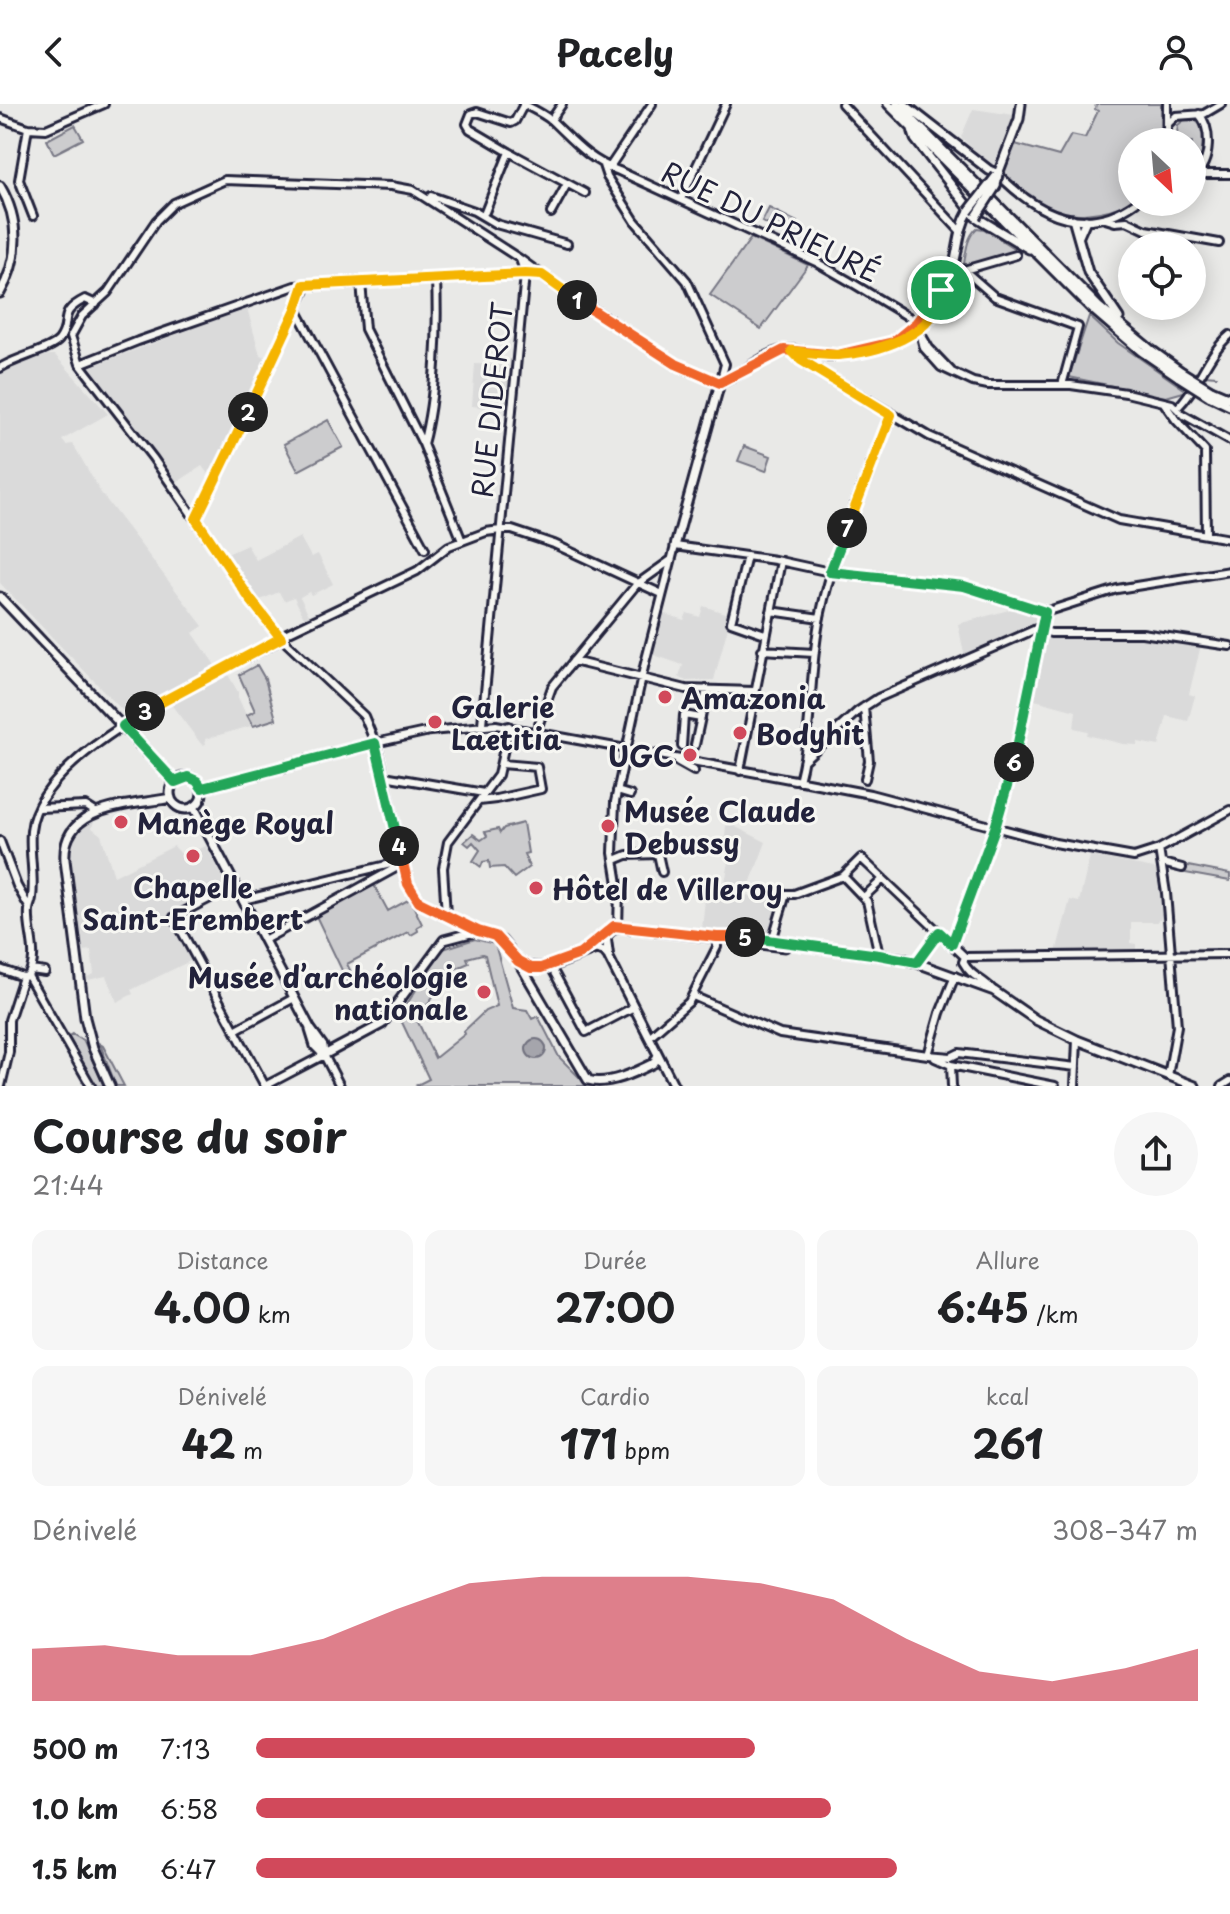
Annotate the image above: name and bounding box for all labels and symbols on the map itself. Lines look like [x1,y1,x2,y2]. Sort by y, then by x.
north arrow [1118,128,1206,216]
street label: RUE DU PRIEURÉ [655,149,887,293]
pin [907,256,975,324]
pin: 1 [557,280,597,320]
street label: RUE DIDEROT [459,300,523,500]
pin: 2 [228,392,268,432]
pin: 7 [827,508,867,548]
place label: Amazonia [681,676,825,719]
place label: Galerie Laetitia [451,685,562,760]
marker: Amazonia [656,688,674,706]
pin: 3 [125,691,165,731]
place label: Bodyhit [756,712,865,755]
marker: Galerie Laetitia [426,713,444,731]
marker: Bodyhit [731,724,749,742]
place label: UGC [608,734,674,777]
pin: 6 [994,742,1034,782]
marker: UGC [681,746,699,764]
place label: Musée Claude Debussy [624,789,816,864]
place label: Manège Royal [137,801,334,844]
marker: Manège Royal [112,813,130,831]
marker: Musée Claude Debussy [599,817,617,835]
pin: 4 [379,826,419,866]
marker: Chapelle Saint-Erembert [184,847,202,865]
place label: Chapelle Saint-Erembert [83,865,303,940]
place label: Hôtel de Villeroy [552,867,782,910]
marker: Hôtel de Villeroy [527,879,545,897]
pin: 5 [725,917,765,957]
place label: Musée d’archéologie nationale [188,955,468,1030]
marker: Musée d’archéologie nationale [475,983,493,1001]

